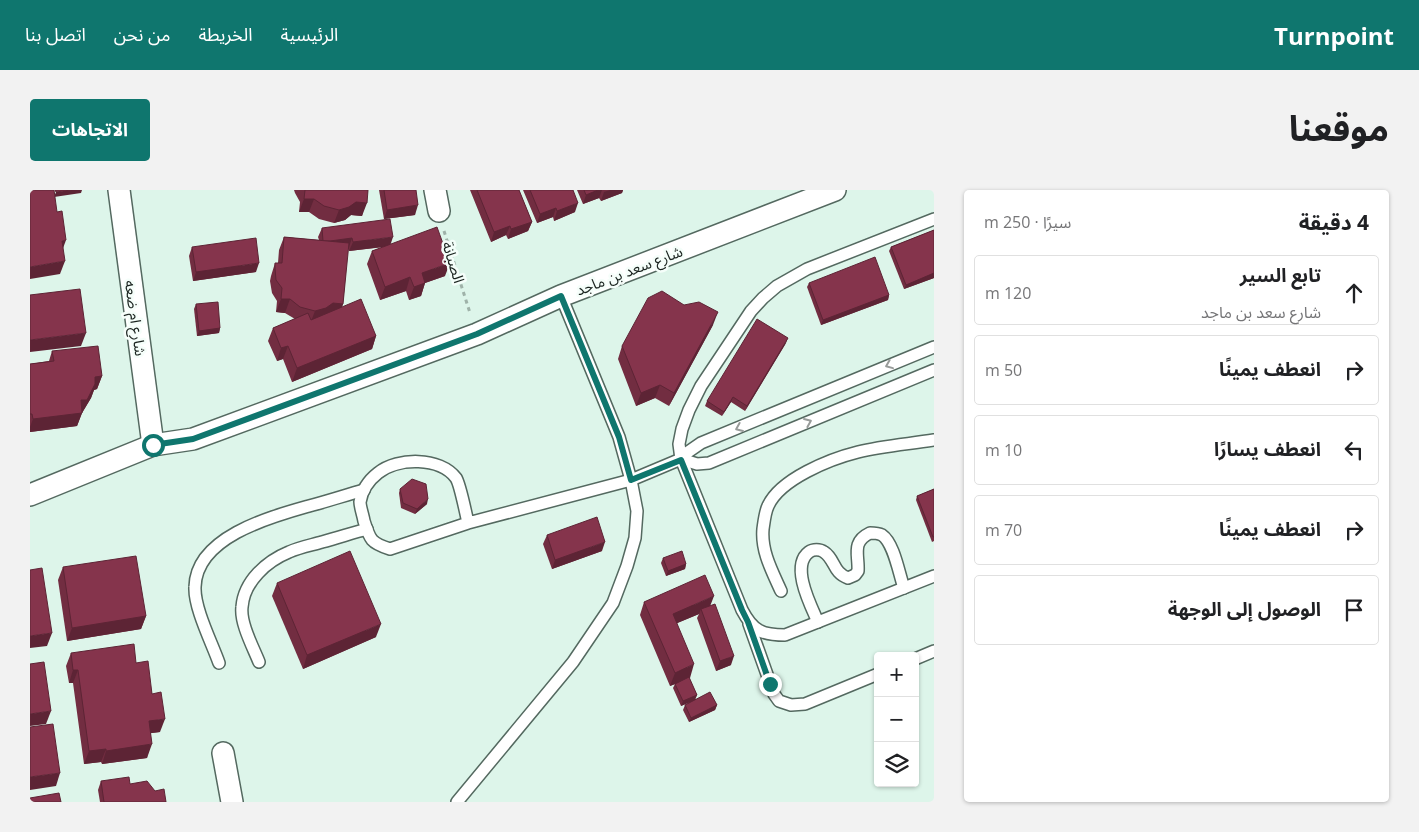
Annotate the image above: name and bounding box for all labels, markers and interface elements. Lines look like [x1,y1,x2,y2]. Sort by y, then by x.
text: Turnpoint [1274,19,1394,52]
text: اتصل بنا [25,22,86,46]
text: من نحن [114,22,171,46]
text: الخريطة [199,22,252,46]
text: الرئيسية [280,22,338,46]
button: الاتجاهات [30,99,150,161]
text: موقعنا [1289,104,1389,151]
text: 4 دقيقة [1299,208,1369,236]
text: سيرًا · 250 m [984,211,1071,233]
street label: الصبانة [438,239,470,285]
street label: شارع سعد بن ماجد [573,240,686,302]
text: تابع السير [1240,262,1321,288]
street label: شارع ام ضعه [118,279,151,358]
icon: ahead [1340,279,1368,307]
text: 120 m [985,282,1031,304]
text: شارع سعد بن ماجد [1201,301,1321,323]
text: انعطف يمينًا [1219,356,1321,382]
icon: right [1340,356,1368,384]
one-way arrow [885,359,894,370]
text: 50 m [985,359,1022,381]
one-way arrow [803,417,812,428]
one-way arrow [735,421,744,432]
route start [142,434,165,457]
text: انعطف يسارًا [1214,436,1321,462]
icon: left [1340,436,1368,464]
text: 10 m [985,439,1022,461]
text: انعطف يمينًا [1219,516,1321,542]
icon: right [1340,516,1368,544]
text: 70 m [985,519,1022,541]
text: الوصول إلى الوجهة [1168,596,1321,622]
icon: arrive [1340,596,1368,624]
map controls [874,652,919,787]
button: + [874,652,919,697]
route end [759,673,782,696]
button: − [874,697,919,742]
button: layers [874,742,919,787]

